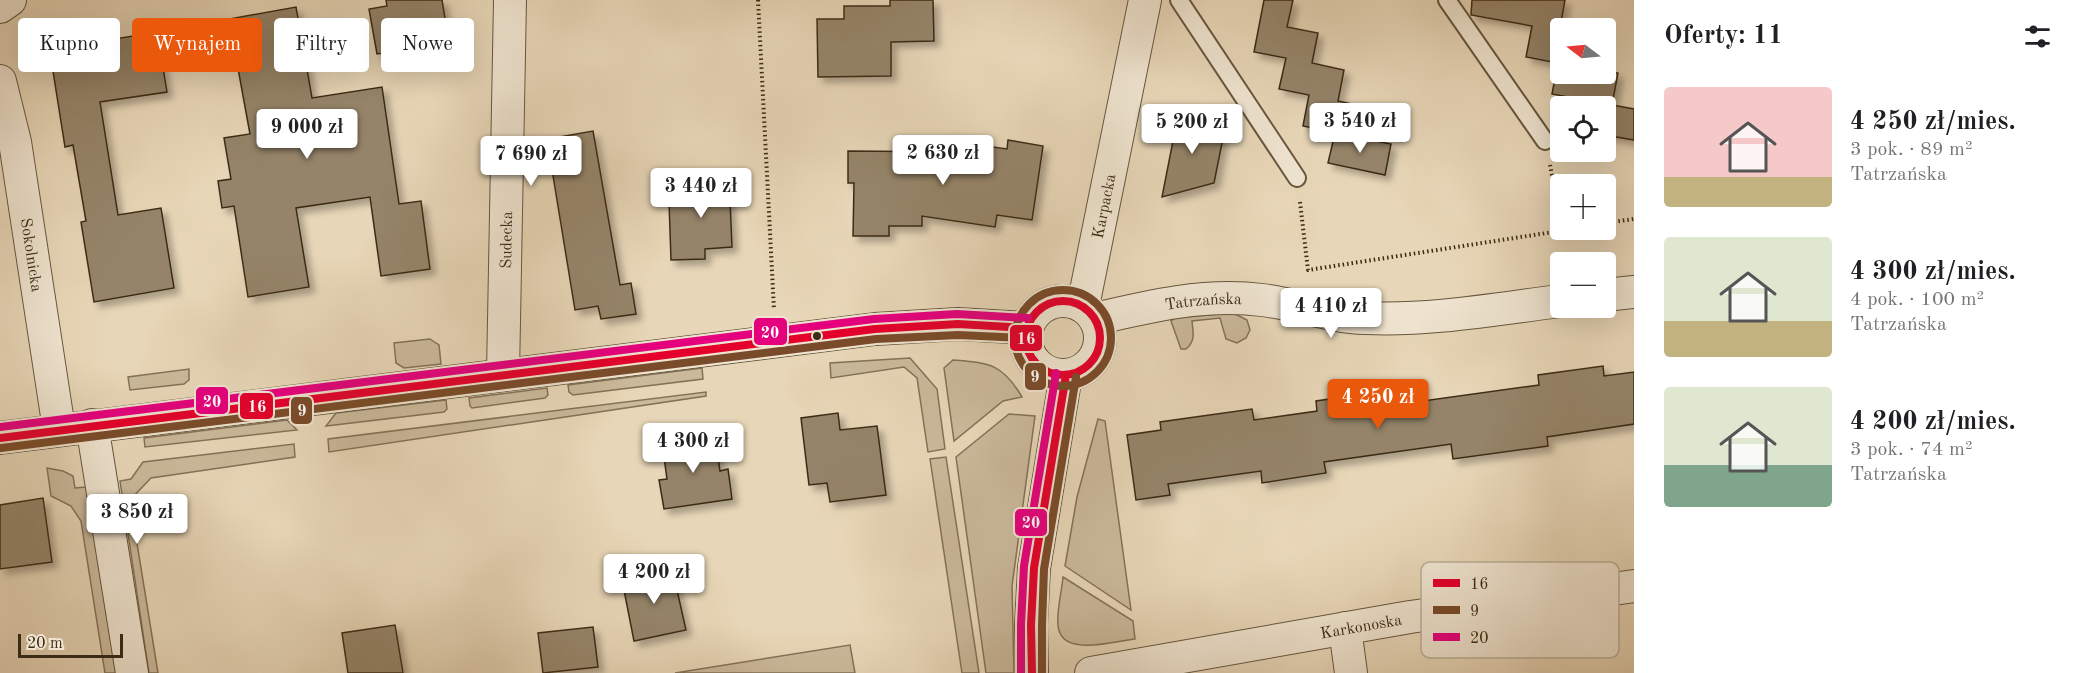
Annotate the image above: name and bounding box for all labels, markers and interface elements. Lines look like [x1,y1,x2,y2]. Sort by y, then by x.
chip: Kupno [18,18,120,72]
chip: Wynajem [132,18,262,72]
chip: Filtry [274,18,369,72]
chip: Nowe [381,18,474,72]
north arrow [1550,18,1616,84]
map controls [1550,18,1616,318]
icon: filters [2021,20,2054,53]
text: Oferty: 11 [1664,23,1783,49]
button: locate [1550,96,1616,162]
pin: 3 540 zł [1298,103,1422,154]
pin: 5 200 zł [1130,104,1254,155]
pin: 9 000 zł [245,109,369,160]
text: 4 250 zł/mies. [1850,109,2016,135]
icon: home [1712,111,1784,183]
text: 3 540 zł [1324,112,1396,132]
text: 5 200 zł [1156,113,1228,133]
text: 9 000 zł [271,118,343,138]
pin: 2 630 zł [881,135,1005,186]
pin: 7 690 zł [469,136,593,187]
text: 3 pok. · 89 m² [1850,140,1973,160]
text: 2 630 zł [907,144,979,164]
text: 7 690 zł [495,145,567,165]
text: Tatrzańska [1850,165,1947,185]
pin: 3 440 zł [639,168,763,219]
street label: Karpacka [1091,172,1120,240]
button: + [1550,174,1616,240]
text: 3 440 zł [665,177,737,197]
street label: Sudecka [499,211,516,269]
street label: Sokolnicka [17,217,44,293]
button: − [1550,252,1616,318]
text: 4 300 zł/mies. [1850,259,2016,285]
icon: home [1712,261,1784,333]
pin: 4 410 zł [1269,288,1393,339]
text: 4 pok. · 100 m² [1850,290,1984,310]
street label: Tatrzańska [1164,292,1242,314]
text: 4 410 zł [1295,297,1367,317]
text: Tatrzańska [1850,315,1947,335]
line badge: 20 [753,317,788,346]
line badge: 16 [1009,324,1043,352]
text: 20 [761,326,779,342]
unlabelled marker [811,330,823,342]
text: 16 [1017,332,1035,348]
line badge: 9 [1024,362,1047,391]
text: 9 [1030,370,1040,386]
pin: 4 250 zł [1316,379,1440,430]
line badge: 20 [195,386,229,415]
text: 4 250 zł [1342,388,1414,408]
line badge: 16 [239,392,274,420]
text: 20 [203,395,221,411]
line badge: 9 [290,396,313,425]
text: 16 [248,400,266,416]
text: 9 [297,404,307,420]
text: 4 200 zł/mies. [1850,409,2016,435]
icon: home [1712,411,1784,483]
pin: 4 300 zł [631,423,755,474]
text: 4 300 zł [657,432,729,452]
text: 3 pok. · 74 m² [1850,440,1973,460]
text: Tatrzańska [1850,465,1947,485]
pin: 3 850 zł [75,494,199,545]
text: 3 850 zł [101,503,173,523]
line badge: 20 [1014,508,1048,537]
text: 20 [1022,516,1040,532]
pin: 4 200 zł [592,554,716,605]
legend [1421,562,1619,658]
text: 4 200 zł [618,563,690,583]
text: 16 [1470,577,1489,593]
text: 9 [1470,604,1479,620]
street label: Karkonoska [1319,613,1403,643]
scale bar [18,631,123,658]
text: 20 [1470,631,1489,647]
text: 20 m [27,636,63,652]

